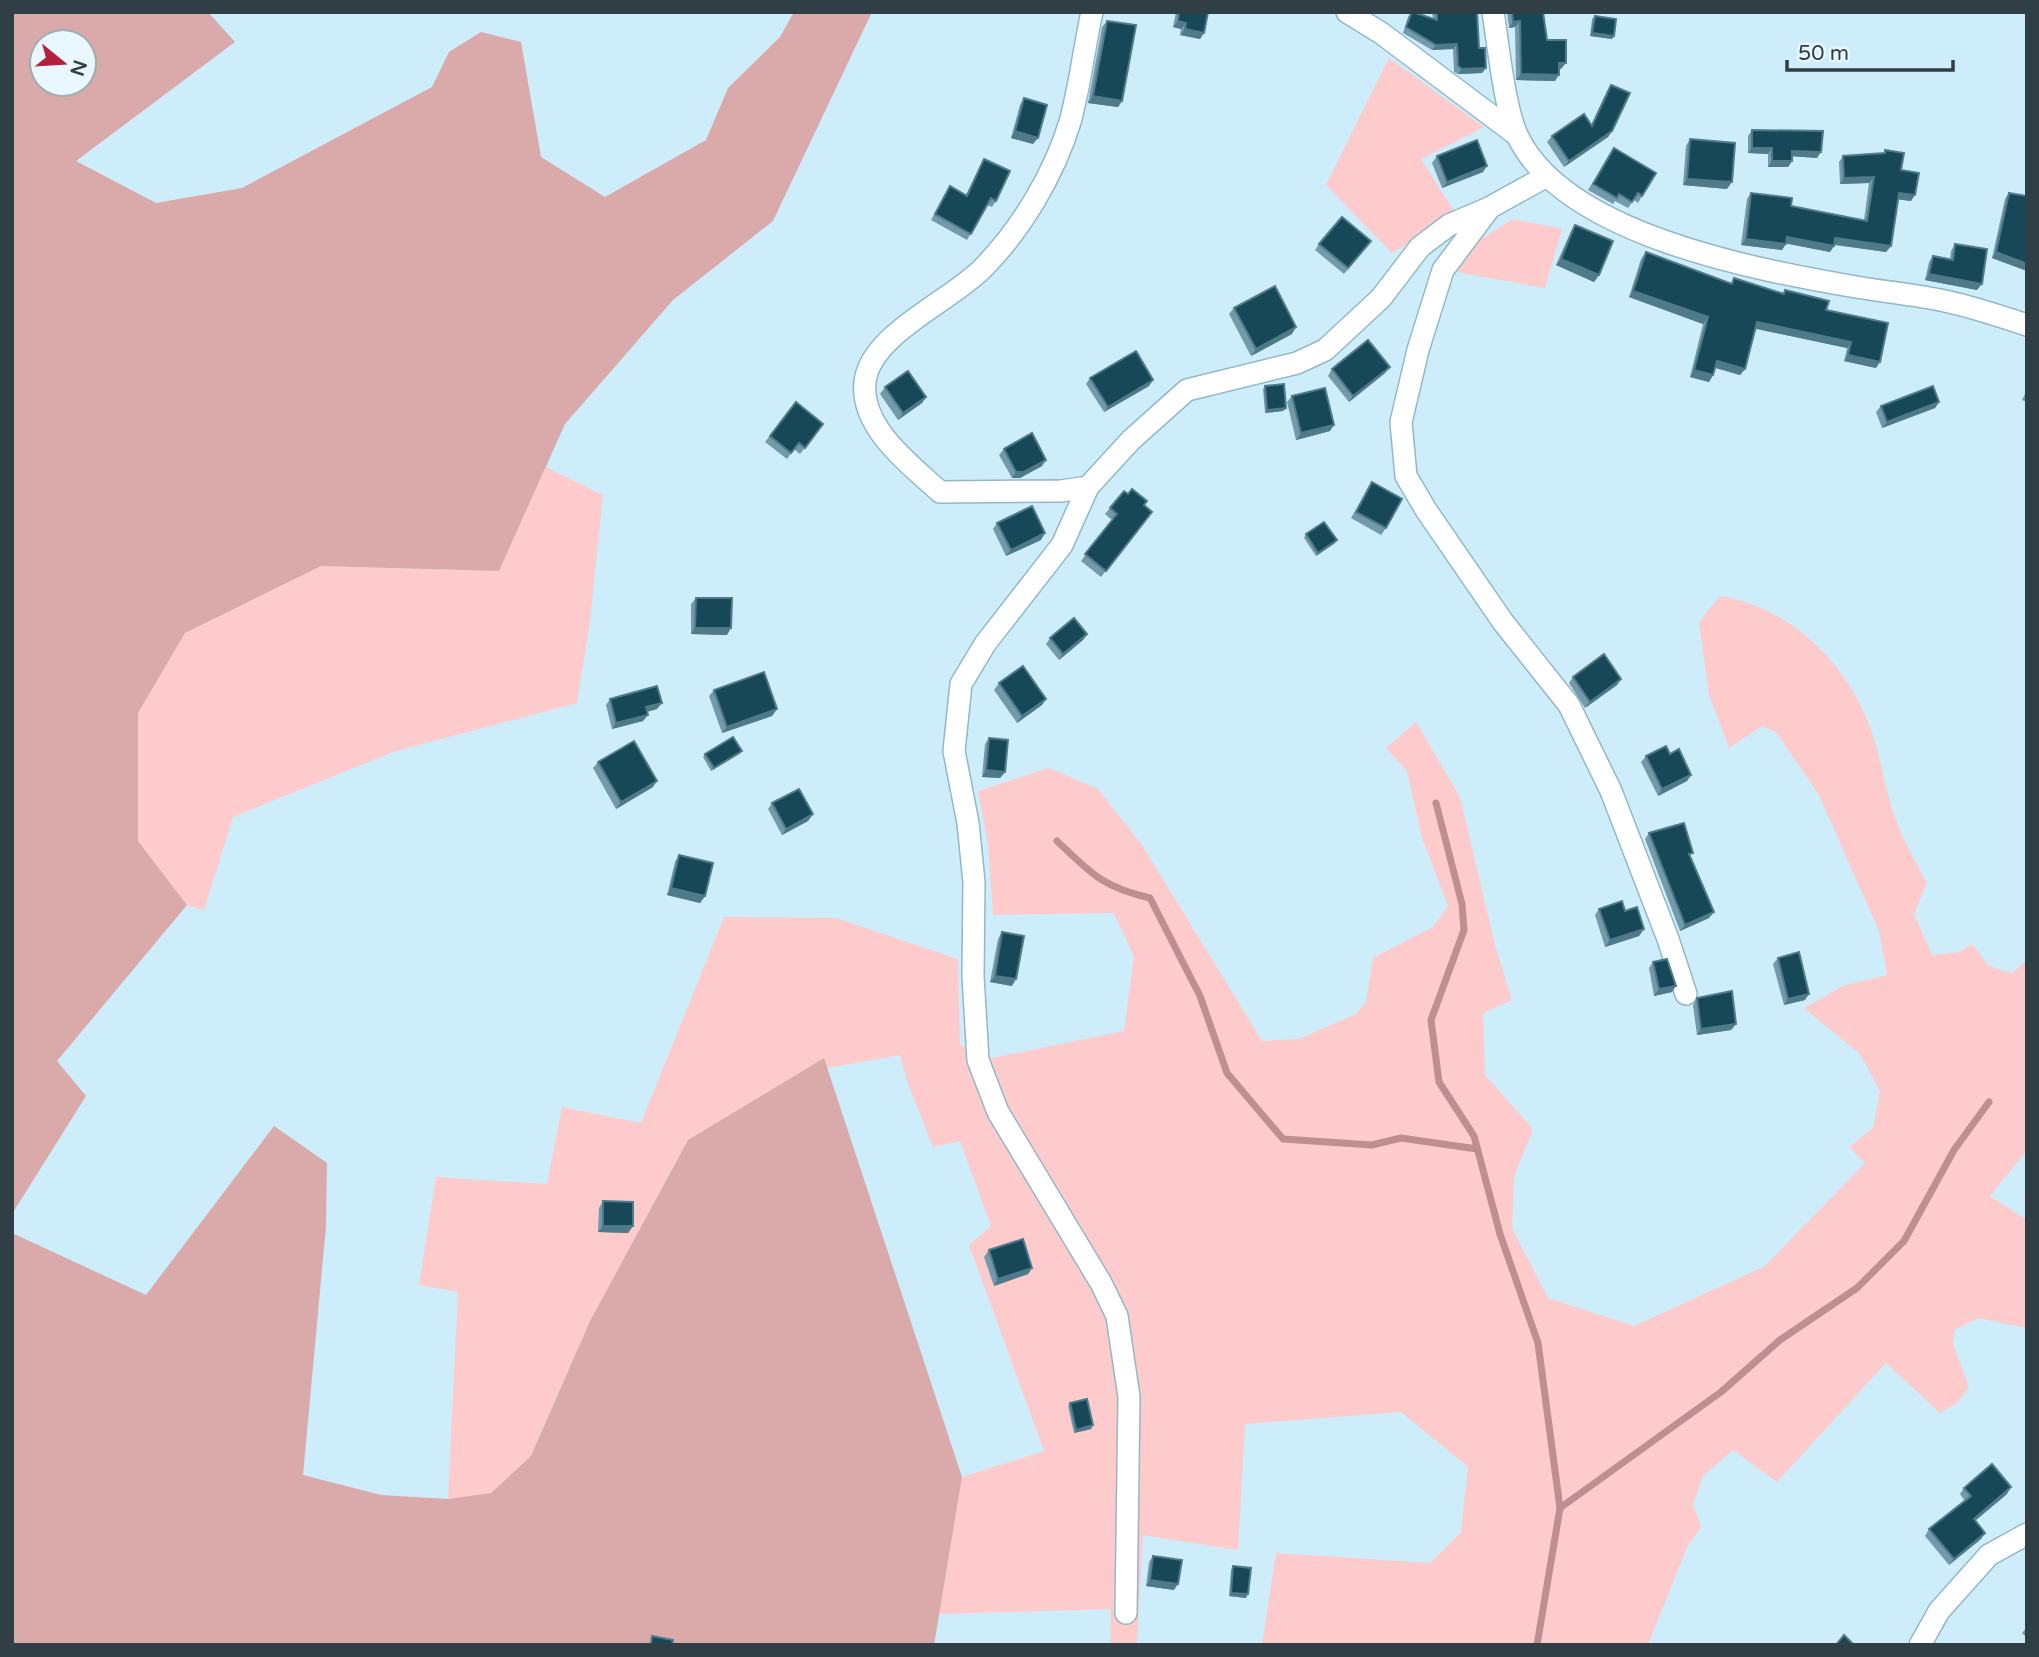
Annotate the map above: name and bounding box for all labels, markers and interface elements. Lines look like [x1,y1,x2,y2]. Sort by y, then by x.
north arrow [28,28,98,98]
scale bar [1787,28,1953,72]
text: 50 m [1798,41,1849,66]
text: N [65,57,91,79]

